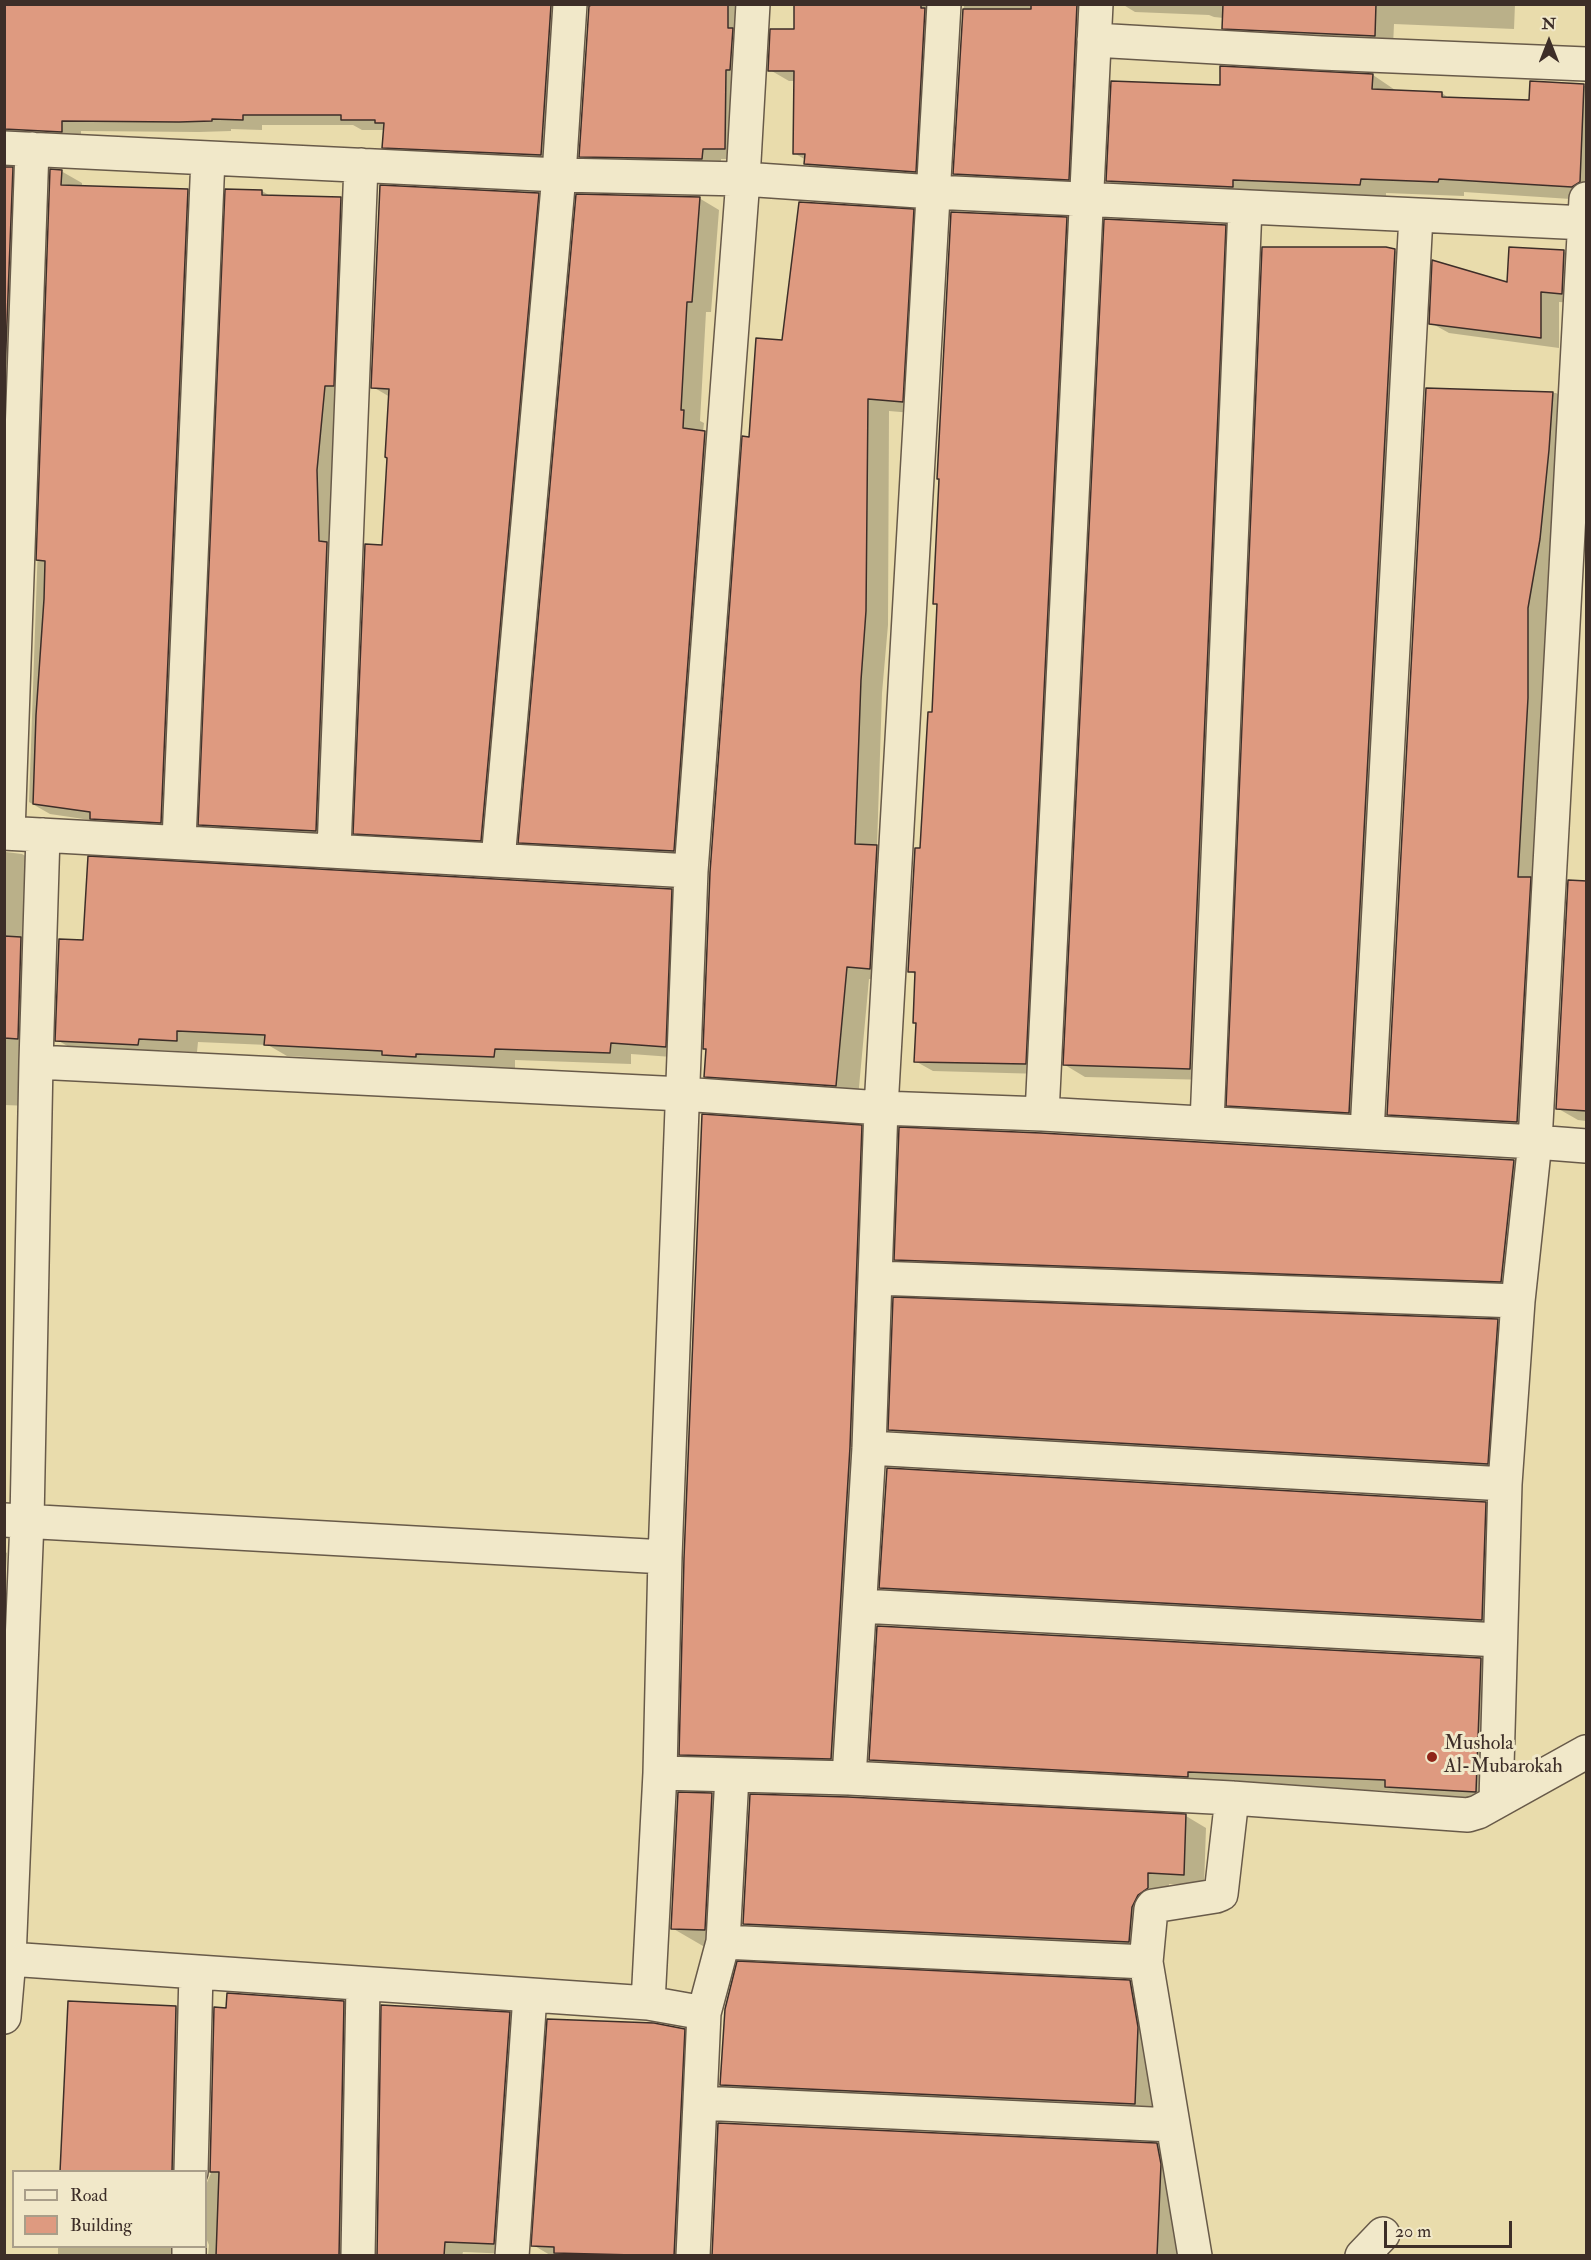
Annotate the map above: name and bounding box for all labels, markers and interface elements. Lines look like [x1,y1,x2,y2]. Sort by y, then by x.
north arrow [1519,12,1579,72]
text: N [1542,14,1556,34]
place label: Mushola Al-Mubarokah [1444,1733,1563,1780]
marker: Mushola Al-Mubarokah [1425,1750,1439,1764]
legend [12,2170,207,2248]
text: Road [70,2184,108,2207]
scale bar [1387,2209,1514,2247]
text: Building [70,2214,132,2237]
text: 20 m [1395,2220,1431,2243]

